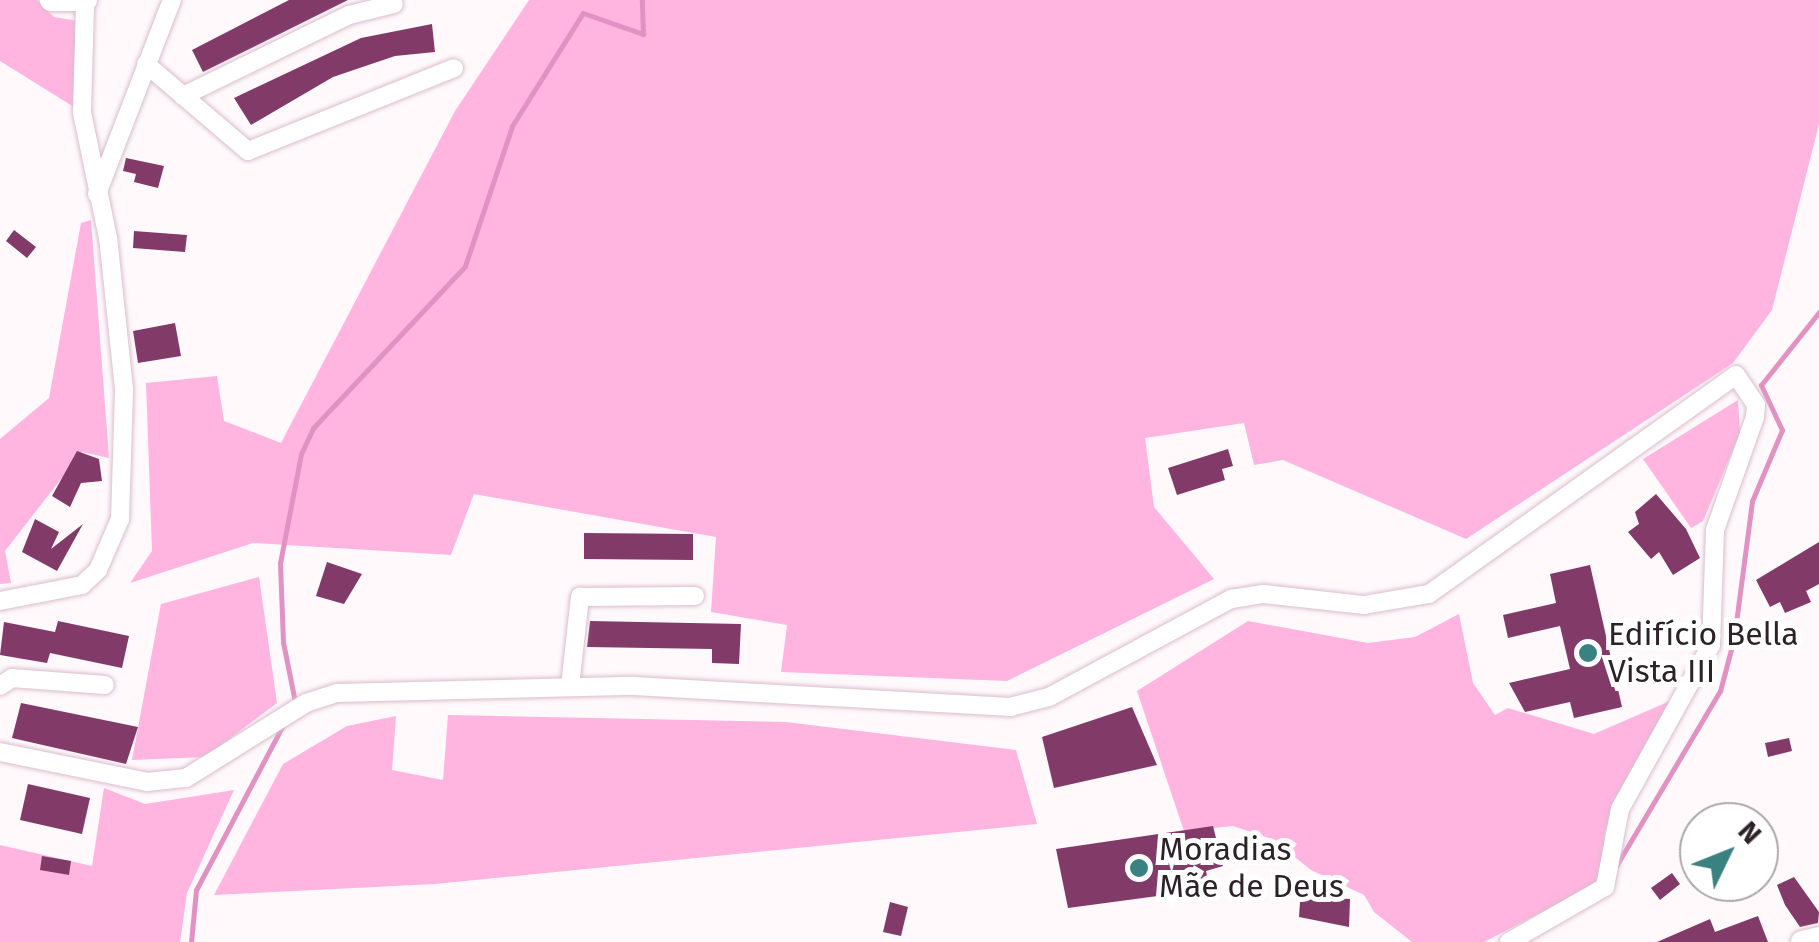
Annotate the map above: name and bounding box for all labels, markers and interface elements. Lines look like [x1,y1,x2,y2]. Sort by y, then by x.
place label: Edifício Bella Vista III [1608,616,1799,691]
marker: Edifício Bella Vista III [1577,642,1599,664]
north arrow [1679,802,1779,902]
text: N [1731,815,1768,851]
place label: Moradias Mãe de Deus [1159,831,1344,906]
marker: Moradias Mãe de Deus [1128,857,1150,879]

